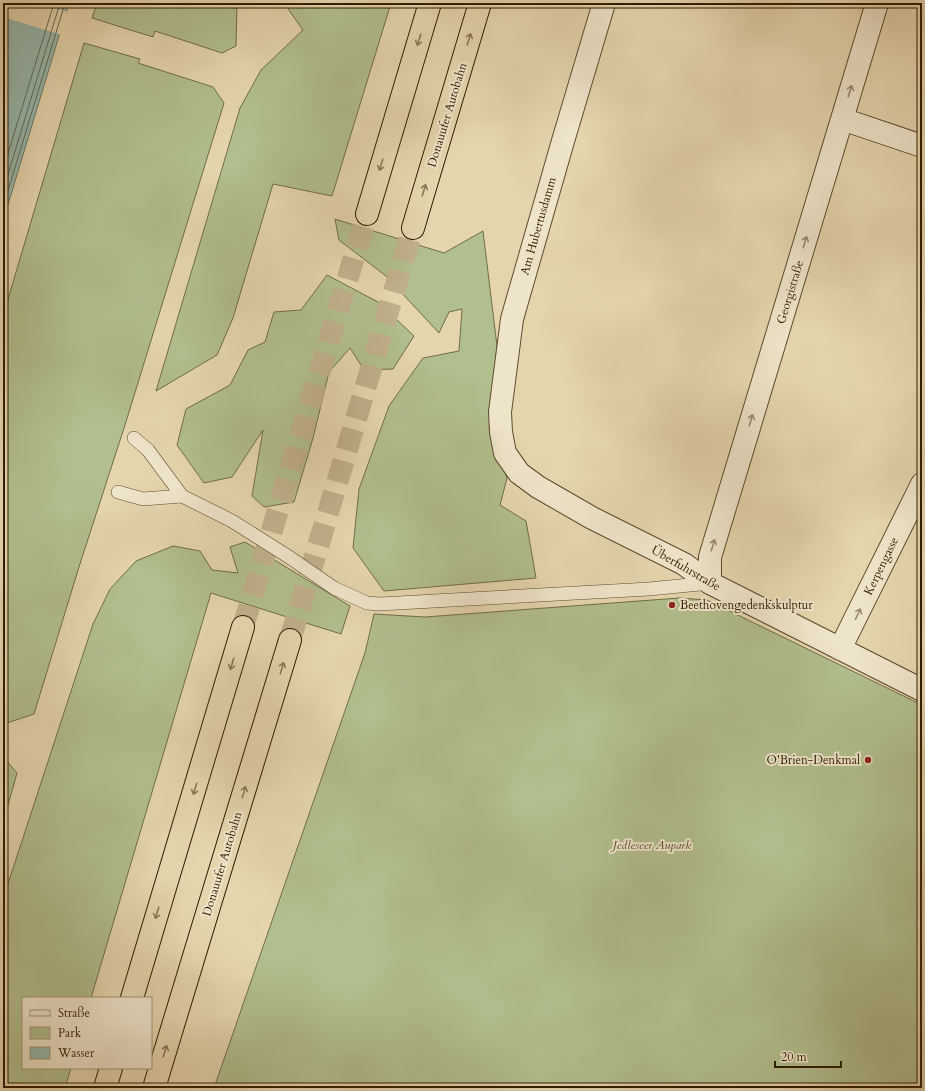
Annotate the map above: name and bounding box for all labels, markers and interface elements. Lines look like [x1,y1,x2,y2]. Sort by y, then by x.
one-way arrow [466,33,473,46]
one-way arrow [415,34,422,47]
street label: Donauufer Autobahn [423,61,471,169]
one-way arrow [847,85,854,98]
one-way arrow [377,158,384,171]
street label: Am Hubertusdamm [516,174,560,277]
one-way arrow [421,184,428,197]
one-way arrow [802,236,809,249]
street label: Georgistraße [773,258,807,326]
one-way arrow [748,414,755,427]
street label: Kerpengasse [860,534,902,598]
one-way arrow [710,538,717,551]
street label: Überfuhrstraße [649,541,724,594]
place label: Beethovengedenkskulptur [680,597,813,613]
marker: Beethovengedenkskulptur [667,600,677,610]
one-way arrow [855,608,862,620]
one-way arrow [228,658,235,671]
one-way arrow [278,662,286,674]
place label: O'Brien-Denkmal [767,752,860,768]
marker: O'Brien-Denkmal [863,755,873,765]
one-way arrow [190,783,198,795]
one-way arrow [241,786,248,799]
street label: Donauufer Autobahn [198,810,246,918]
park label: Jedleseer Aupark [610,837,691,853]
one-way arrow [153,907,160,920]
legend [22,997,152,1069]
text: Straße [58,1005,90,1021]
text: Park [58,1025,82,1041]
scale bar [775,1043,841,1069]
one-way arrow [162,1044,169,1057]
text: Wasser [57,1045,95,1061]
text: 20 m [781,1049,808,1065]

